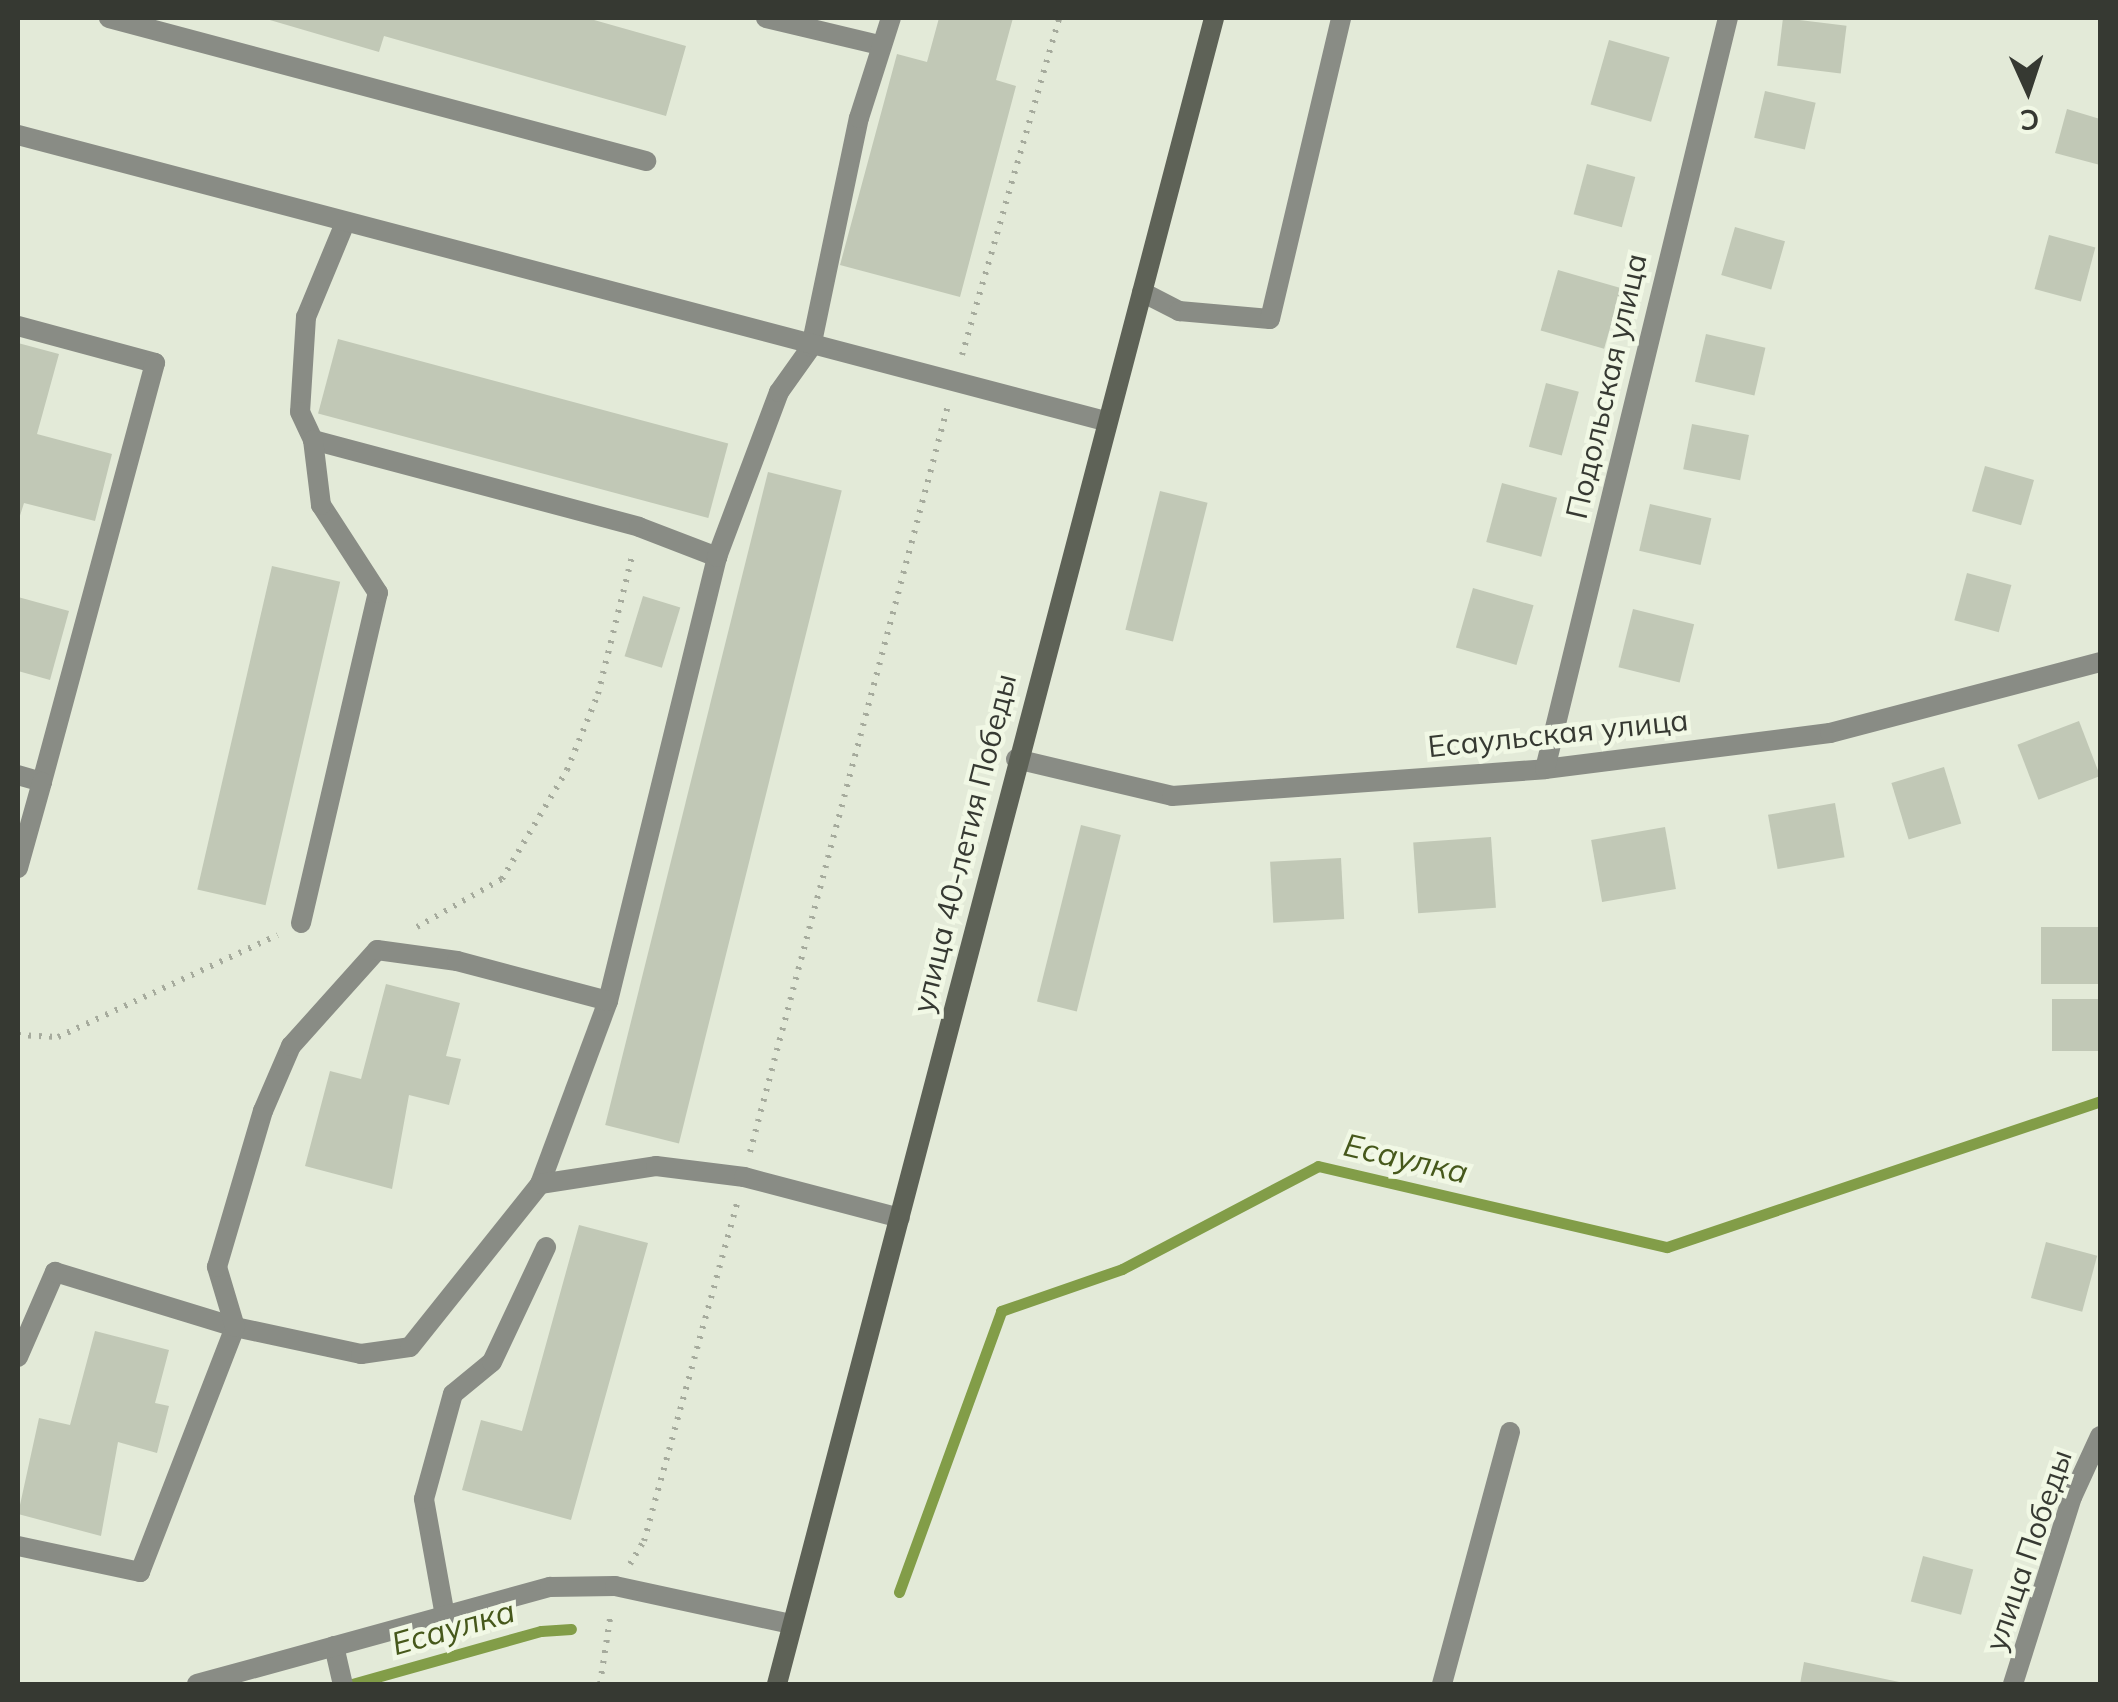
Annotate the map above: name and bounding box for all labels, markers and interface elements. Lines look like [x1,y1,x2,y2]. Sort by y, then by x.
north arrow [1978,40,2078,140]
text: С [2019,102,2040,138]
street label: Подольская улица [1558,250,1654,522]
street label: улица 40-летия Победы [904,670,1024,1016]
street label: Есаульская улица [1426,701,1690,765]
water label: Есаулка [1340,1125,1472,1191]
street label: улица Победы [1977,1445,2079,1655]
water label: Есаулка [387,1591,519,1663]

